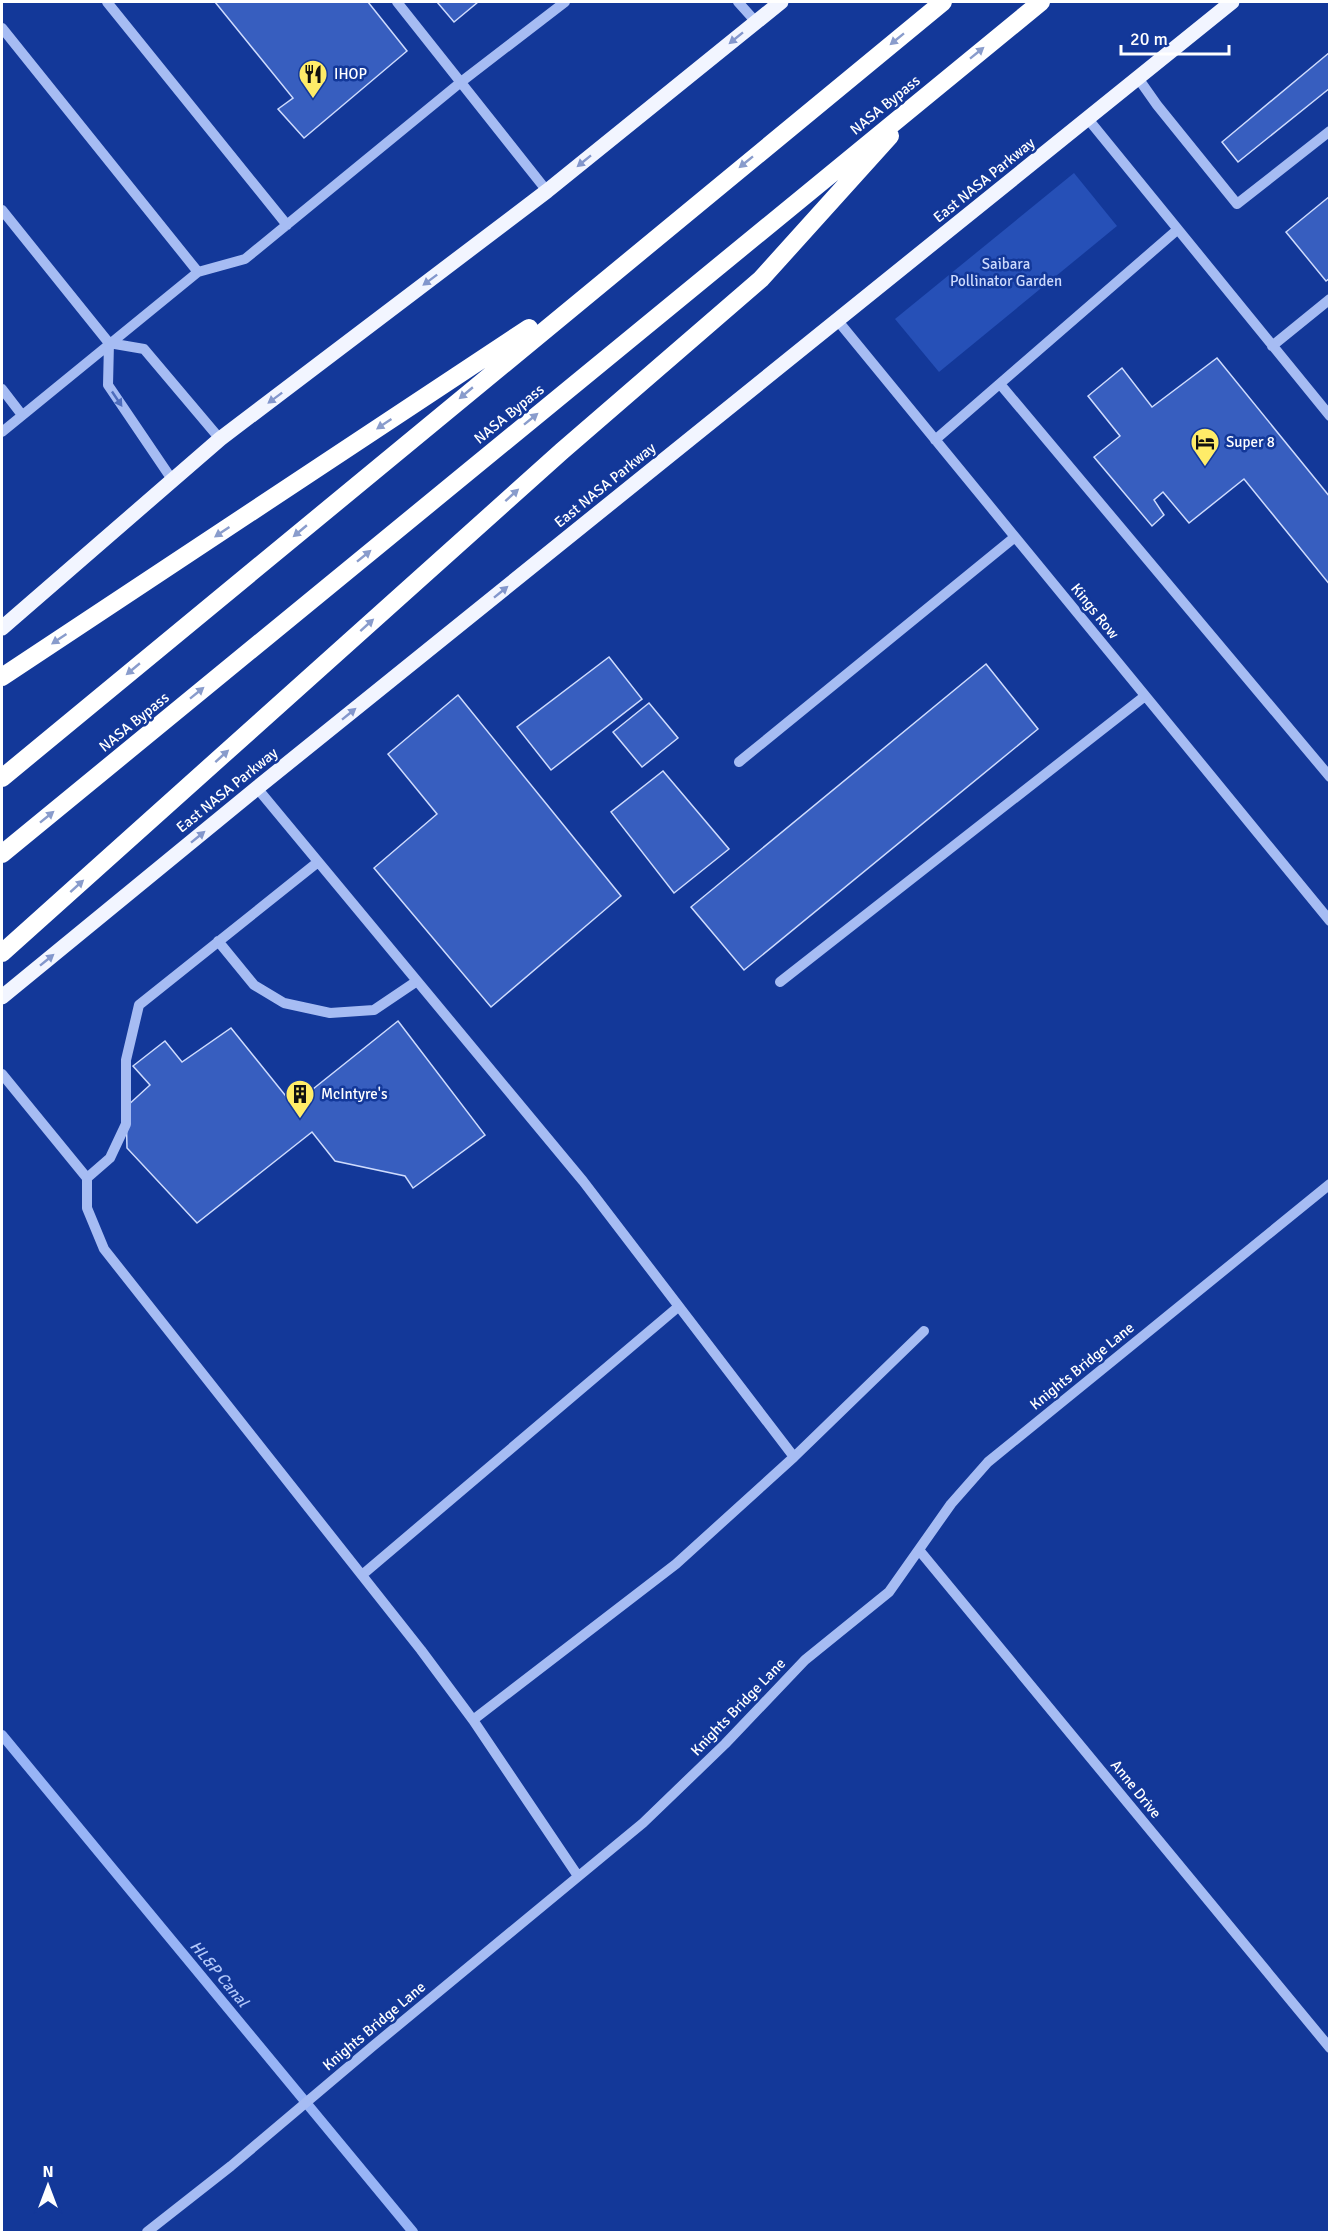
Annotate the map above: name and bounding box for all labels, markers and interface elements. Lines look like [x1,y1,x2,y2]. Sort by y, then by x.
scale bar [1121,18,1229,56]
text: 20 m [1130,28,1168,50]
one-way arrow [728,32,744,45]
one-way arrow [889,32,905,45]
one-way arrow [969,47,985,60]
restaurant icon: IHOP [297,58,329,100]
place label: IHOP [334,65,367,83]
street label: NASA Bypass [846,71,924,139]
street label: East NASA Parkway [930,134,1038,226]
one-way arrow [577,154,592,167]
one-way arrow [739,156,754,168]
park label: Saibara Pollinator Garden [950,255,1062,290]
one-way arrow [422,274,438,286]
street label: NASA Bypass [470,380,548,448]
one-way arrow [458,387,474,400]
one-way arrow [112,391,123,407]
one-way arrow [267,392,283,404]
one-way arrow [523,413,538,426]
one-way arrow [377,418,393,430]
hotel icon: Super 8 [1189,426,1221,468]
place label: Super 8 [1226,433,1275,451]
street label: East NASA Parkway [551,439,659,531]
one-way arrow [504,489,519,502]
one-way arrow [293,524,308,537]
one-way arrow [213,526,230,537]
one-way arrow [356,550,371,563]
street label: Kings Row [1067,580,1123,643]
one-way arrow [493,585,509,598]
one-way arrow [359,618,374,632]
one-way arrow [51,633,67,644]
one-way arrow [126,662,141,675]
one-way arrow [189,687,204,700]
street label: NASA Bypass [95,688,173,756]
one-way arrow [341,708,356,721]
street label: East NASA Parkway [173,744,281,836]
one-way arrow [214,750,229,763]
one-way arrow [39,810,55,823]
one-way arrow [190,830,206,843]
one-way arrow [69,879,84,893]
one-way arrow [39,954,55,967]
building icon: McIntyre's [284,1078,316,1120]
place label: McIntyre's [321,1085,388,1103]
street label: Knights Bridge Lane [1026,1318,1138,1414]
street label: Knights Bridge Lane [687,1654,789,1760]
street label: Anne Drive [1107,1756,1165,1822]
water label: HL&P Canal [185,1937,253,2012]
street label: Knights Bridge Lane [319,1978,429,2074]
north arrow [18,2156,78,2216]
text: N [42,2162,54,2182]

